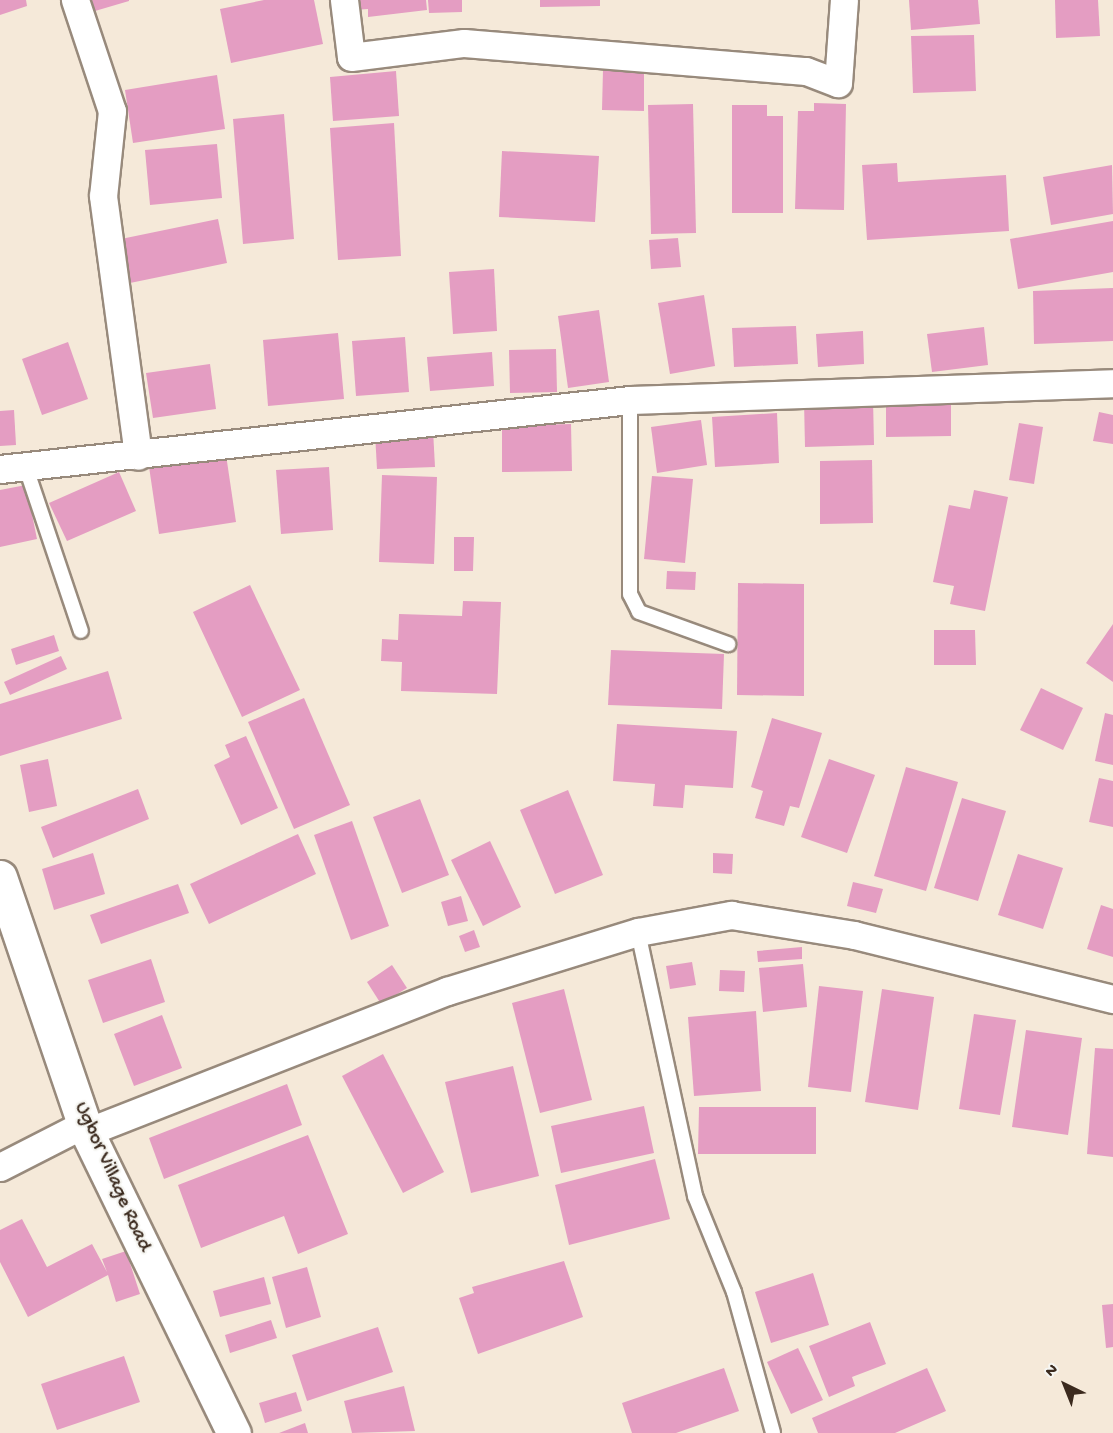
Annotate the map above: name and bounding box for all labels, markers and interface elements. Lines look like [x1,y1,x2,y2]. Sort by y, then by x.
street label: Ugbor Village Road [68,1099,156,1255]
north arrow [1035,1355,1095,1415]
text: N [1042,1361,1063,1382]

